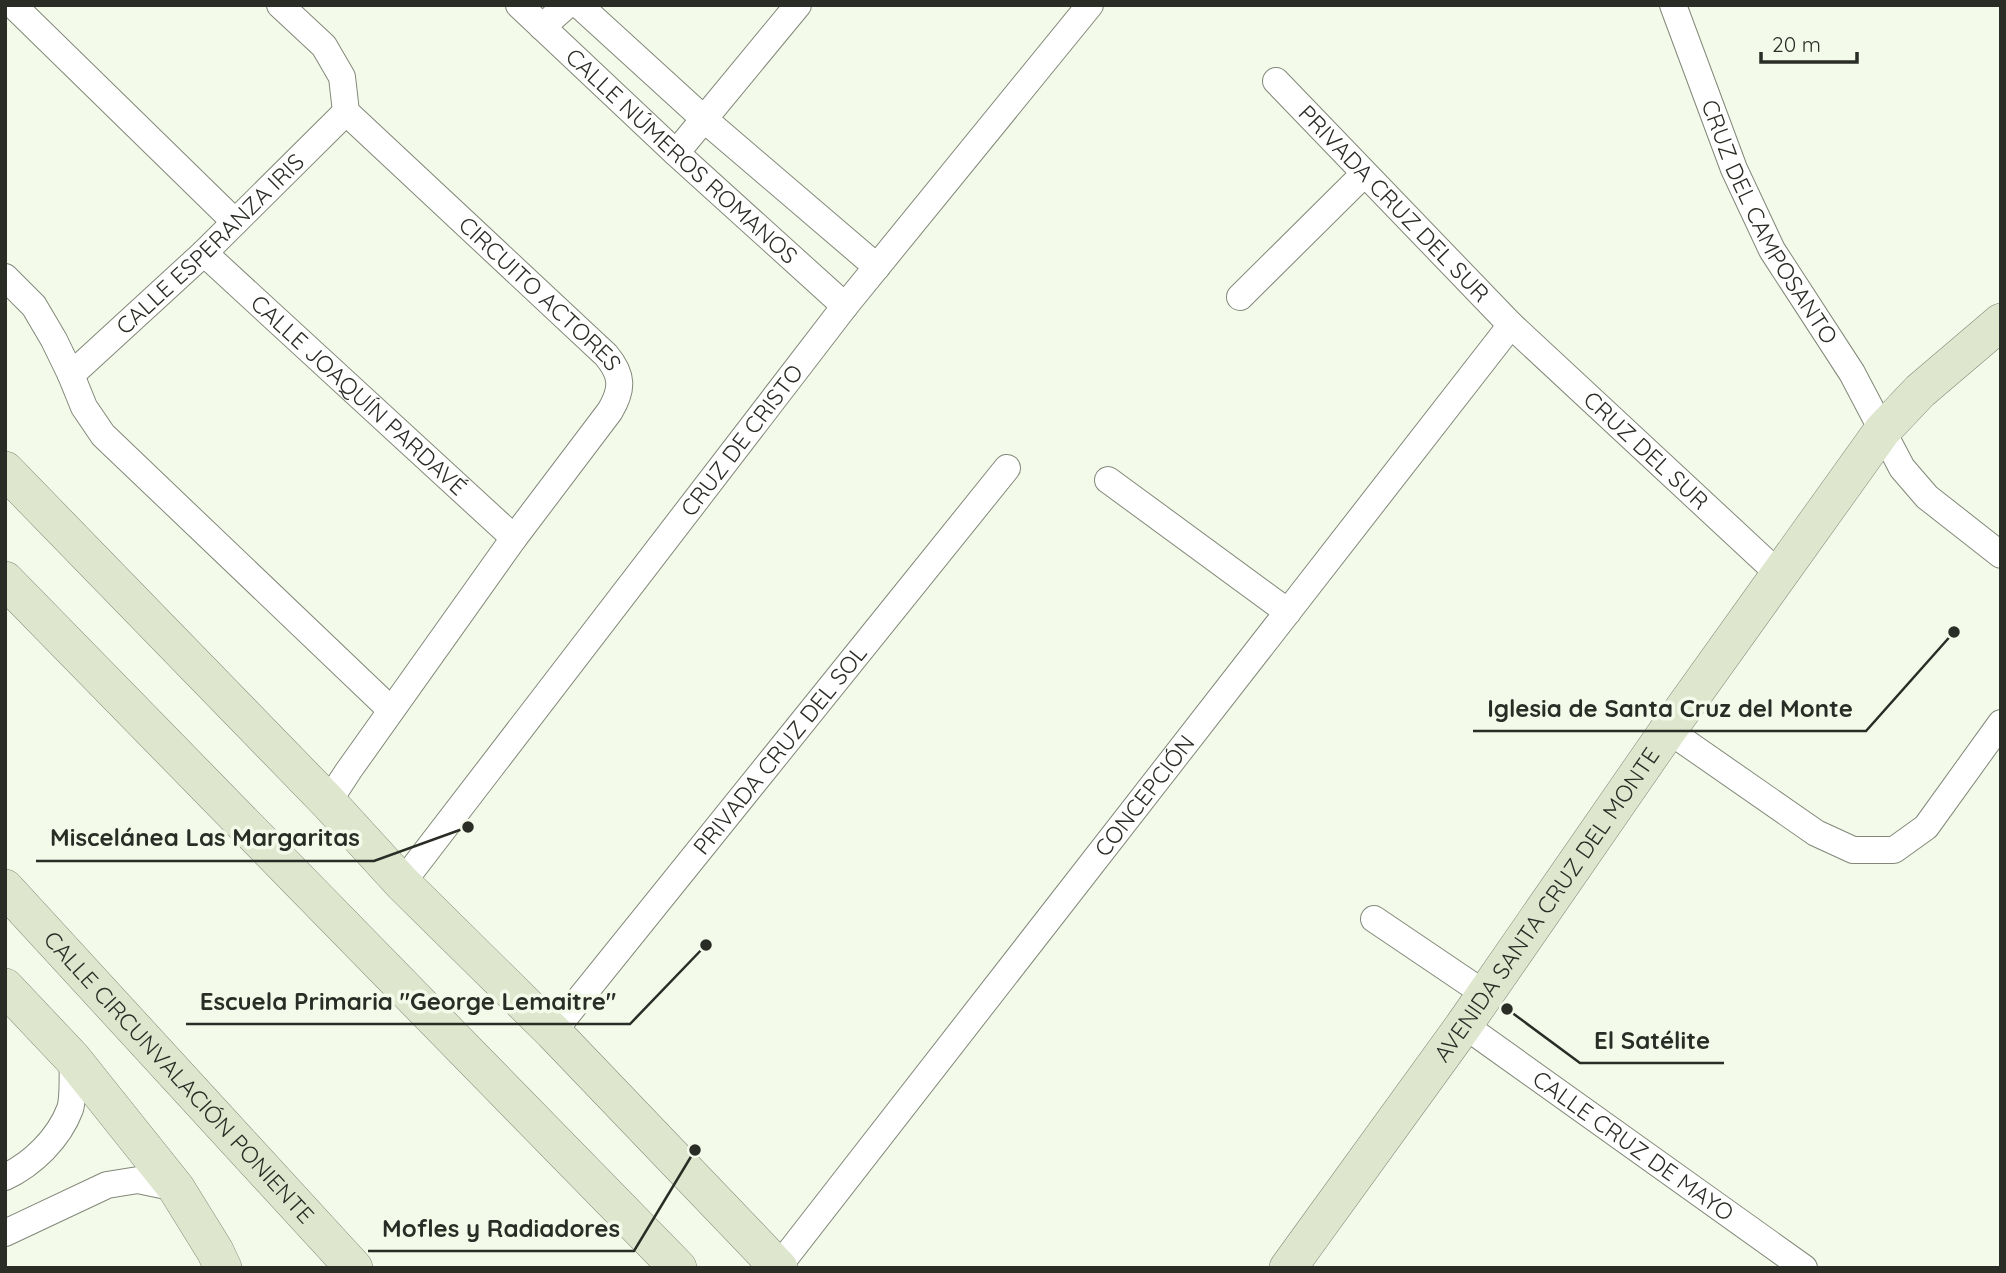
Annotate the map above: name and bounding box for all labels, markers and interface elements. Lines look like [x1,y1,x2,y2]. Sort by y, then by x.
scale bar [1761,21,1857,65]
text: 20 m [1772,31,1821,57]
street label: CALLE NÚMEROS ROMANOS [560,42,804,270]
street label: CRUZ DEL CAMPOSANTO [1695,95,1844,349]
street label: PRIVADA CRUZ DEL SUR [1293,98,1496,308]
street label: CALLE ESPERANZA IRIS [110,147,310,341]
street label: CIRCUITO ACTORES [453,210,628,376]
street label: CALLE JOAQUÍN PARDAVÉ [245,288,473,501]
street label: CRUZ DE CRISTO [674,358,809,522]
street label: CRUZ DEL SUR [1578,385,1715,515]
street label: PRIVADA CRUZ DEL SOL [687,639,873,860]
callout: Iglesia de Santa Cruz del Monte [1473,686,1866,731]
text: Iglesia de Santa Cruz del Monte [1487,693,1853,723]
street label: CONCEPCIÓN [1088,729,1201,862]
street label: AVENIDA SANTA CRUZ DEL MONTE [1427,742,1665,1067]
callout: Miscelánea Las Margaritas [36,816,374,861]
text: Miscelánea Las Margaritas [50,822,360,852]
street label: CALLE CIRCUNVALACIÓN PONIENTE [38,925,321,1229]
callout: Escuela Primaria "George Lemaitre" [186,979,630,1024]
text: Escuela Primaria "George Lemaitre" [200,986,616,1016]
callout: El Satélite [1580,1018,1724,1063]
text: El Satélite [1594,1025,1710,1055]
street label: CALLE CRUZ DE MAYO [1527,1064,1740,1227]
callout: Mofles y Radiadores [368,1206,634,1251]
text: Mofles y Radiadores [382,1213,620,1243]

